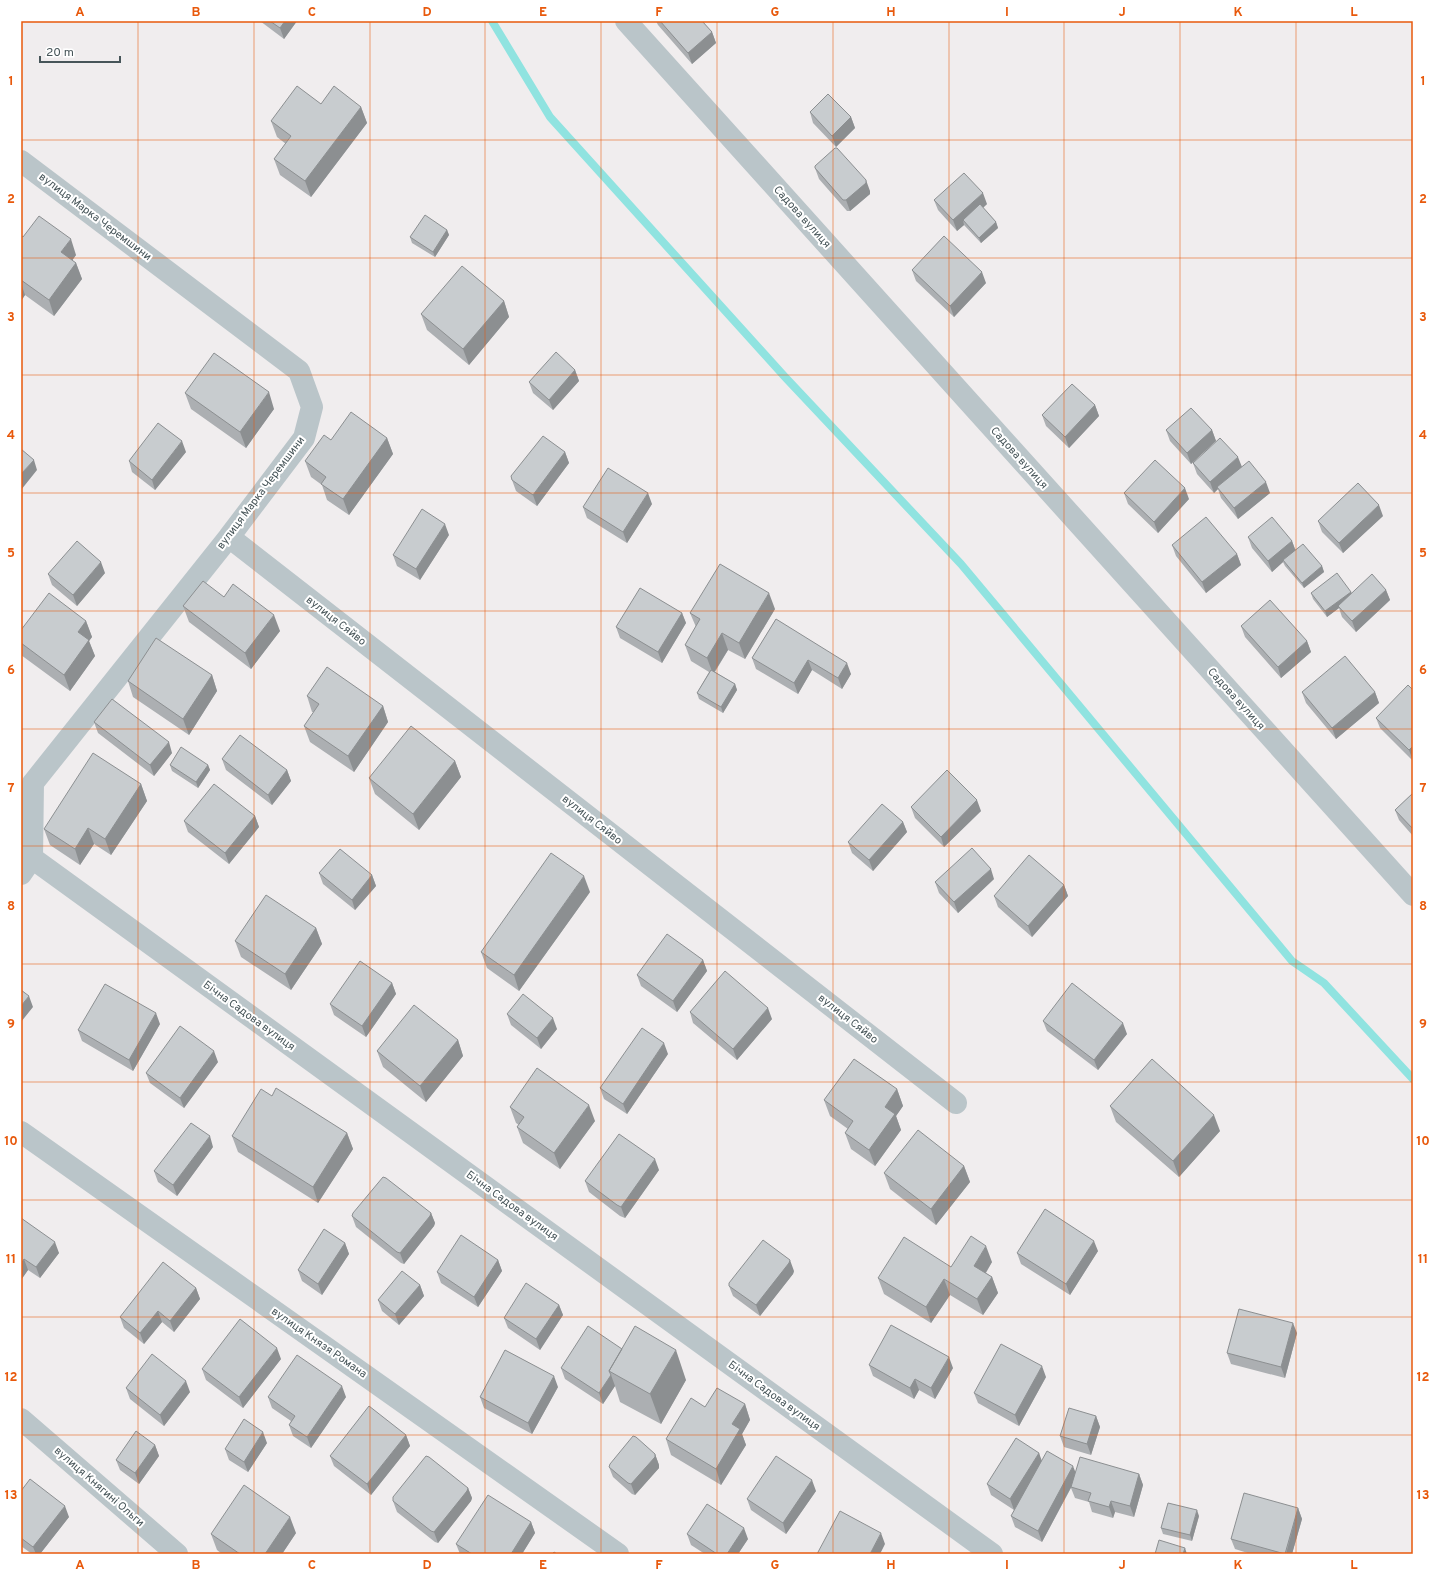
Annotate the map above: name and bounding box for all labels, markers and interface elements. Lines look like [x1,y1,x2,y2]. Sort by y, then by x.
text: A [75,5,85,21]
text: B [192,5,201,21]
text: C [308,5,316,21]
text: D [422,5,432,21]
text: E [539,5,547,21]
text: F [655,5,663,21]
text: G [771,5,780,21]
text: H [886,5,896,21]
text: I [1005,5,1009,21]
text: J [1118,5,1126,21]
text: K [1233,5,1243,21]
text: L [1350,5,1358,21]
scale bar [40,38,120,64]
text: 20 m [46,45,74,61]
text: 1 [8,74,14,90]
text: 1 [1420,74,1426,90]
street label: вулиця Марка Черемшини [36,170,154,264]
street label: Садова вулиця [770,183,834,251]
text: 2 [7,192,15,208]
text: 2 [1419,192,1427,208]
text: 3 [7,310,15,326]
text: 3 [1419,310,1427,326]
street label: Садова вулиця [987,424,1051,492]
text: 4 [7,428,15,444]
text: 4 [1419,428,1427,444]
street label: вулиця Марка Черемшини [214,434,308,552]
text: 5 [7,546,15,562]
text: 5 [1419,546,1427,562]
street label: вулиця Сяйво [303,593,369,649]
text: 6 [7,663,15,679]
text: 6 [1419,663,1427,679]
street label: Садова вулиця [1204,665,1268,733]
text: 7 [8,781,15,797]
text: 7 [1420,781,1427,797]
street label: вулиця Сяйво [559,792,625,848]
text: 8 [7,899,15,915]
text: 8 [1419,899,1427,915]
street label: Бічна Садова вулиця [200,978,298,1054]
street label: вулиця Сяйво [815,991,881,1047]
text: 9 [7,1017,15,1033]
text: 9 [1419,1017,1427,1033]
text: 10 [4,1134,18,1150]
text: 10 [1416,1134,1430,1150]
street label: Бічна Садова вулиця [463,1168,561,1244]
text: 11 [6,1252,16,1268]
text: 11 [1418,1252,1428,1268]
street label: вулиця Князя Романа [268,1305,370,1381]
street label: Бічна Садова вулиця [725,1358,823,1434]
text: 12 [4,1370,18,1386]
text: 12 [1416,1370,1430,1386]
street label: вулиця Княгині Ольги [51,1444,147,1530]
text: 13 [5,1488,18,1504]
text: 13 [1417,1488,1430,1504]
text: A [75,1558,85,1574]
text: B [192,1558,201,1574]
text: C [308,1558,316,1574]
text: D [422,1558,432,1574]
text: E [539,1558,547,1574]
text: F [655,1558,663,1574]
text: G [771,1558,780,1574]
text: H [886,1558,896,1574]
text: I [1005,1558,1009,1574]
text: J [1118,1558,1126,1574]
text: K [1233,1558,1243,1574]
text: L [1350,1558,1358,1574]

